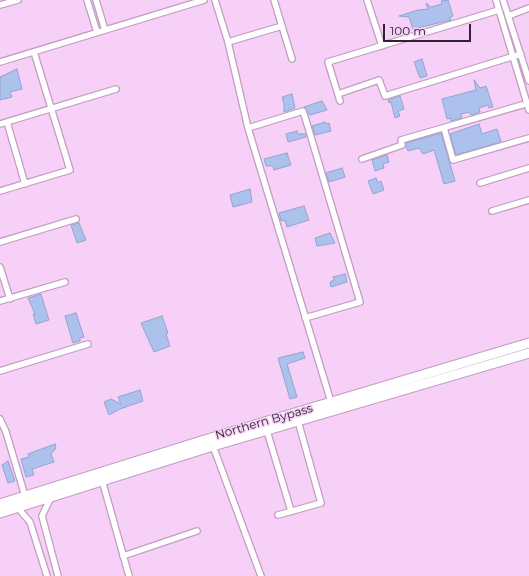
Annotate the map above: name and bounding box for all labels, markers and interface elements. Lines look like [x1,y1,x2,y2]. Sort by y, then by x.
scale bar [385,16,473,42]
text: 100 m [390,23,426,38]
street label: Northern Bypass [214,401,314,443]

